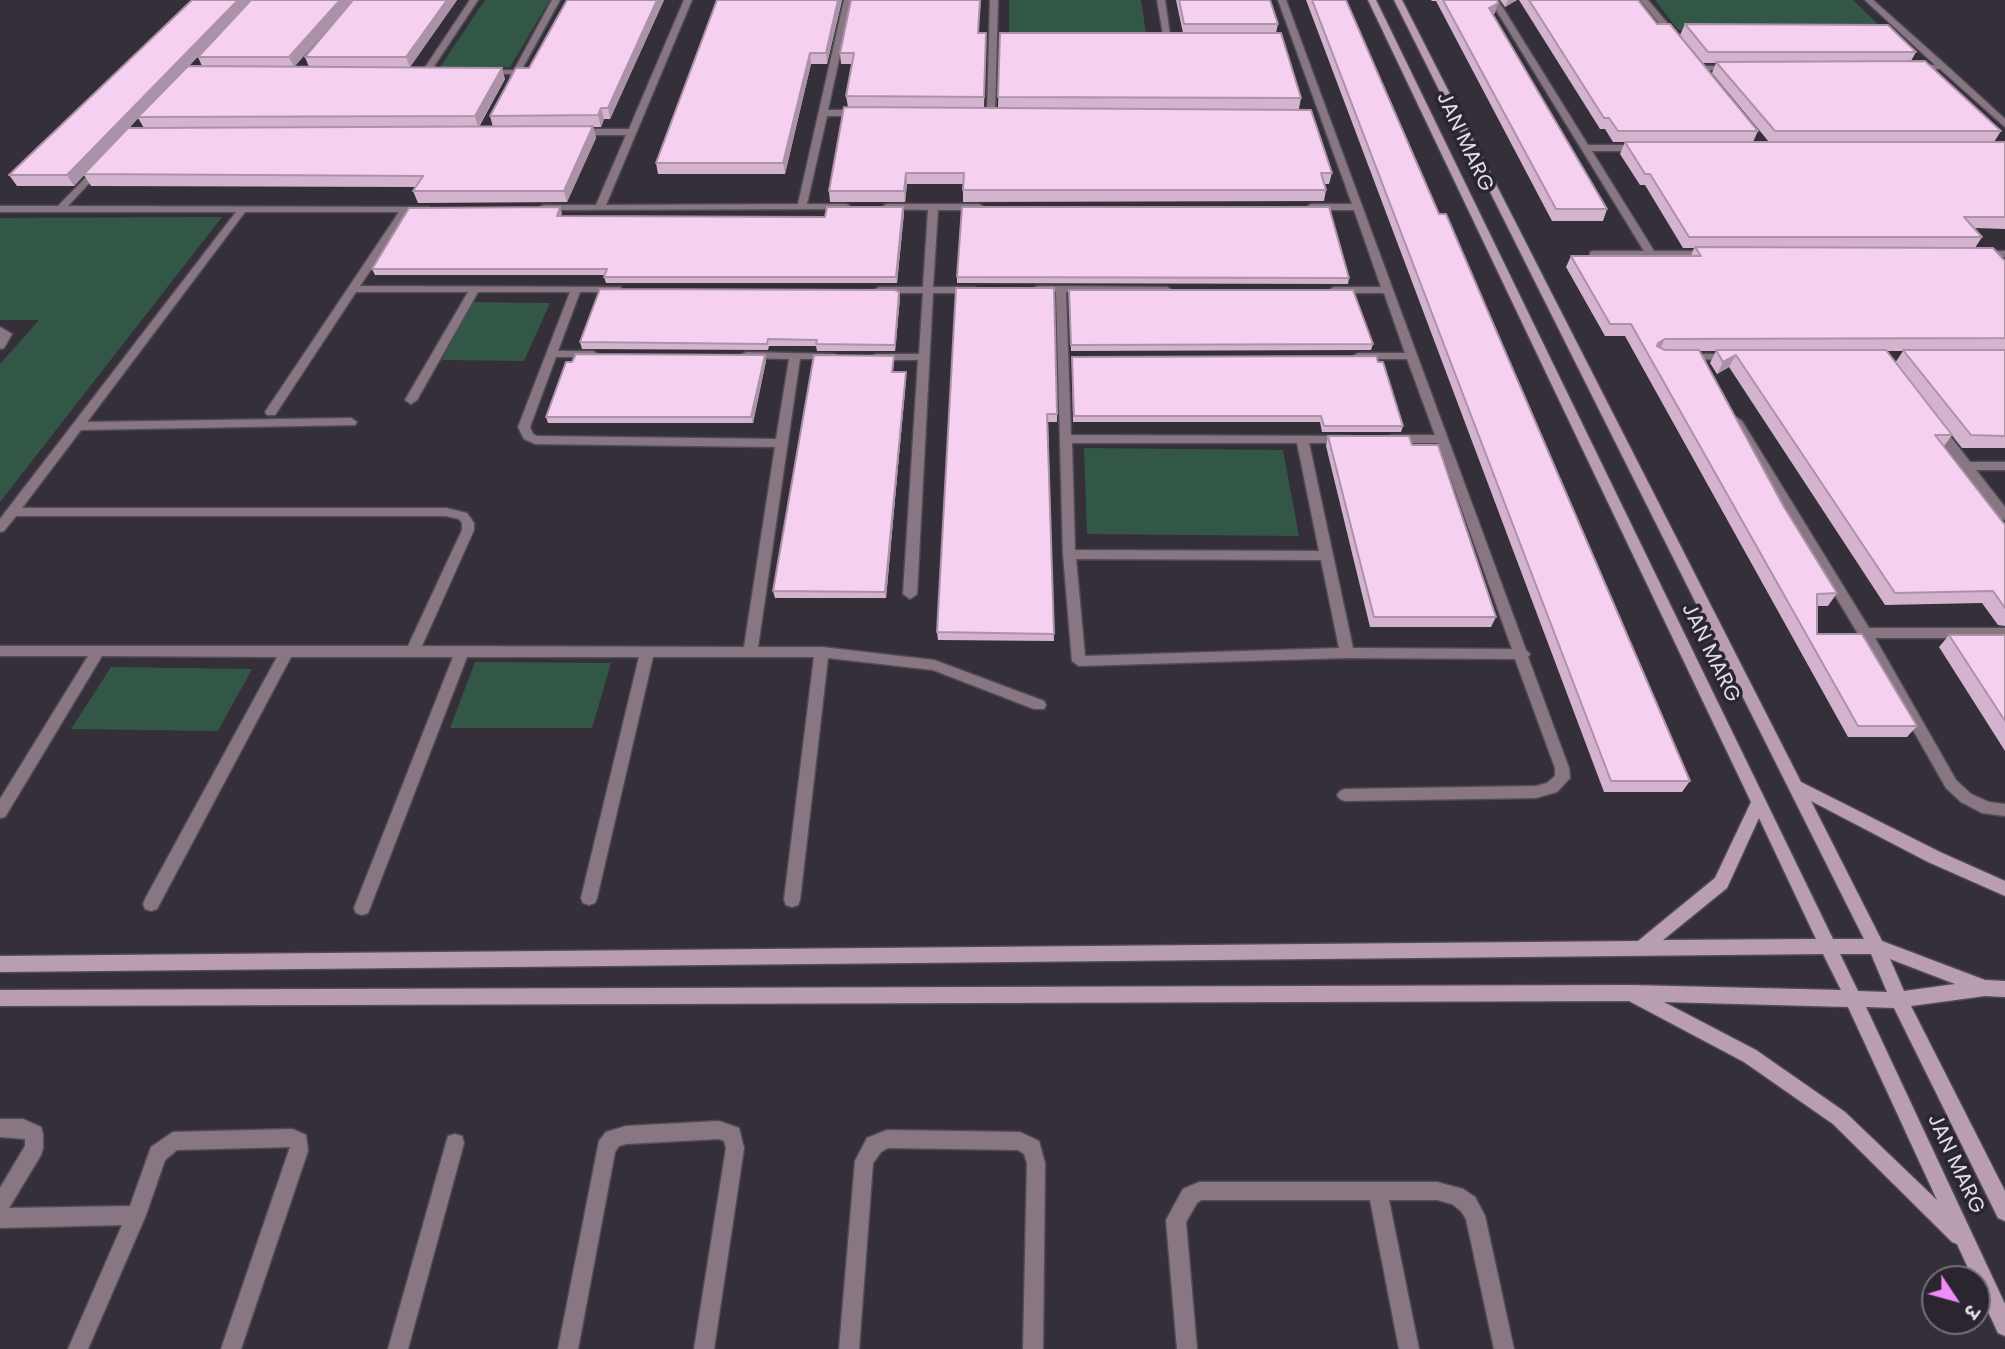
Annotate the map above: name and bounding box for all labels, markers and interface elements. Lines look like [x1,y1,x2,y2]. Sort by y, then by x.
street label: JAN MARG [1430,88,1498,196]
street label: JAN MARG [1675,599,1745,707]
street label: JAN MARG [1921,1110,1989,1218]
north arrow [1921,1265,1991,1335]
text: उ [1958,1299,1986,1324]

